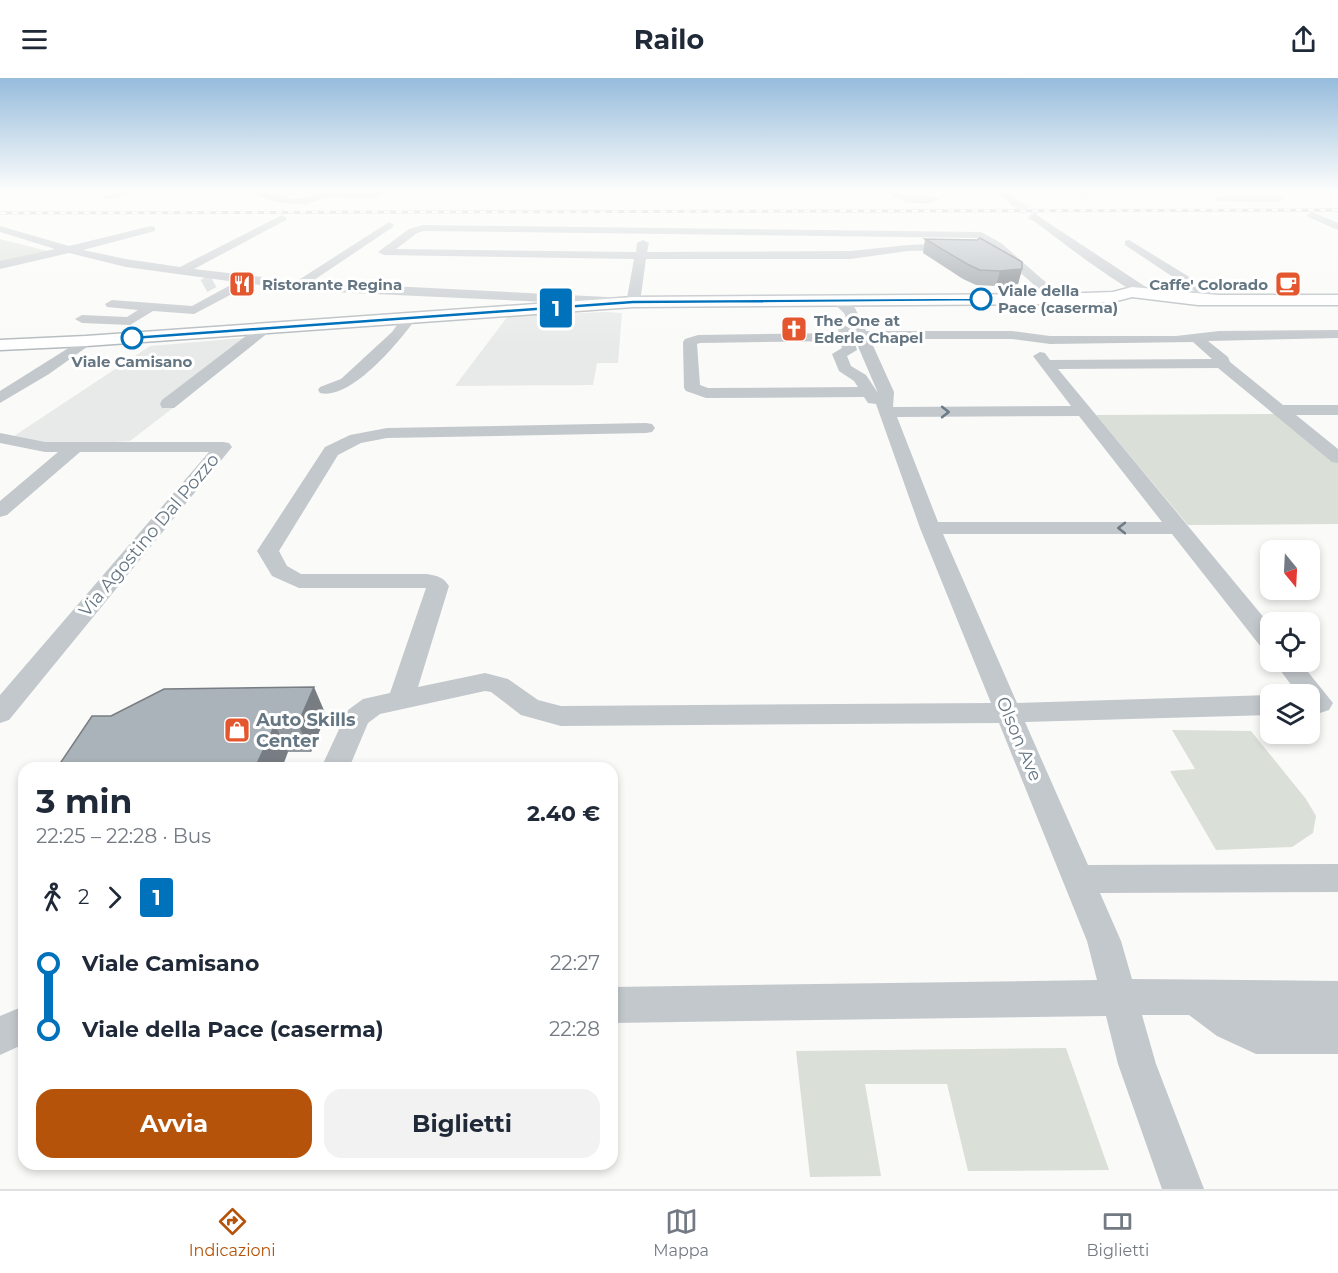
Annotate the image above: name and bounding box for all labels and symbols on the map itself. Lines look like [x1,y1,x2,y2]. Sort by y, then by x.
restaurant icon: Ristorante Regina [227,269,257,299]
cafe icon: Caffe' Colorado [1273,269,1303,299]
place label: Ristorante Regina [262,275,402,294]
place label: Caffe' Colorado [1149,275,1268,294]
place label: Viale della Pace (caserma) [997,281,1118,317]
line badge: 1 [536,288,576,328]
marker: Viale della Pace (caserma) [970,288,992,310]
place label: The One at Ederle Chapel [814,311,923,347]
church icon: The One at Ederle Chapel [779,314,809,344]
marker: Viale Camisano [121,327,143,349]
place label: Viale Camisano [71,352,193,371]
one-way arrow [940,406,949,418]
street label: Via Agostino Dal Pozzo [74,449,224,621]
one-way arrow [1117,522,1126,534]
north arrow [1260,540,1320,600]
street label: Olson Ave [991,693,1047,785]
place label: Auto Skills Center [255,709,356,752]
shop icon: Auto Skills Center [222,715,252,745]

